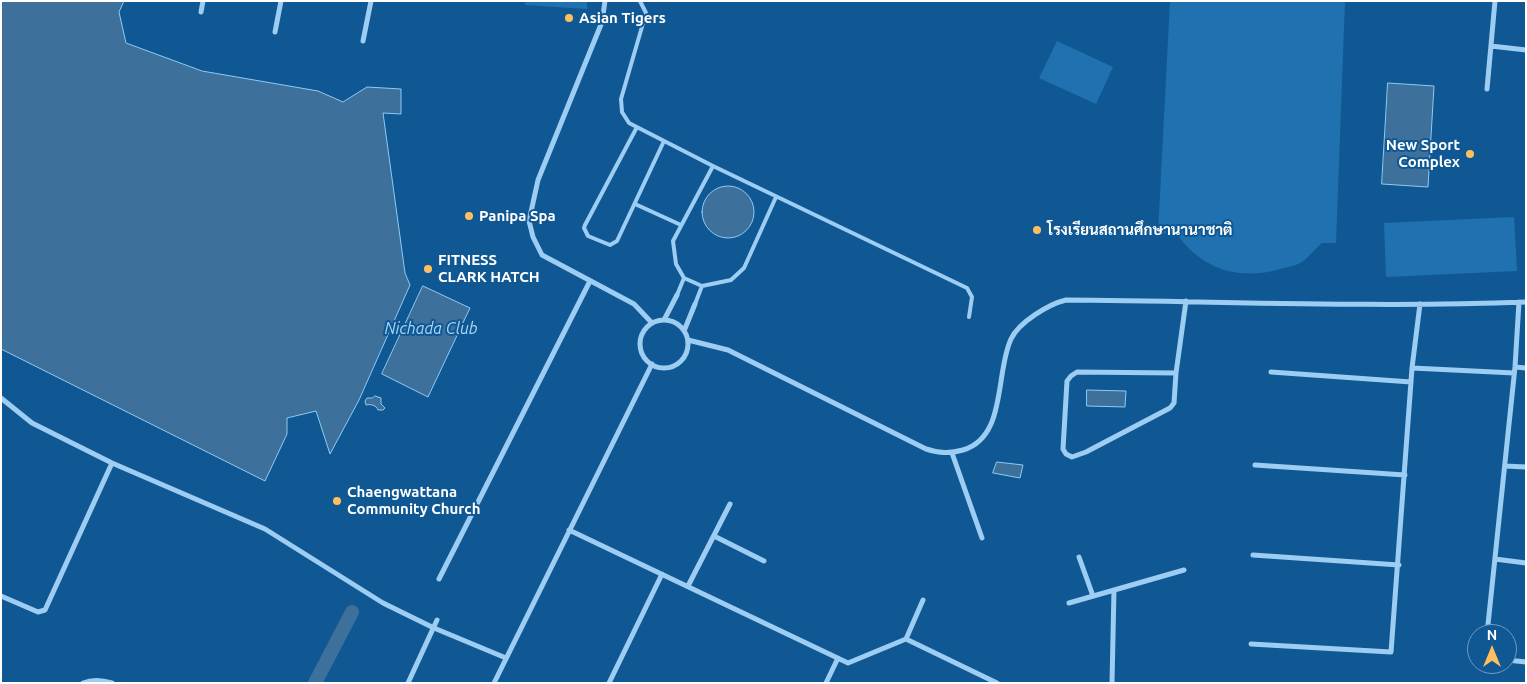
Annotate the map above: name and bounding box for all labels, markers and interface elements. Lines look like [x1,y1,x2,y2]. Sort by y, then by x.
place label: Asian Tigers [579,9,666,27]
marker: Asian Tigers [563,12,575,24]
place label: New Sport Complex [1386,136,1460,171]
marker: New Sport Complex [1464,148,1476,160]
place label: Panipa Spa [479,207,556,225]
marker: Panipa Spa [463,210,475,222]
place label: โรงเรียนสถานศึกษานานาชาติ [1047,221,1232,239]
marker: โรงเรียนสถานศึกษานานาชาติ [1031,224,1043,236]
place label: FITNESS CLARK HATCH [438,251,540,286]
marker: FITNESS CLARK HATCH [422,263,434,275]
water label: Nichada Club [384,319,478,339]
place label: Chaengwattana Community Church [347,483,480,518]
marker: Chaengwattana Community Church [331,495,343,507]
north arrow [1467,624,1517,674]
text: N [1487,627,1497,643]

